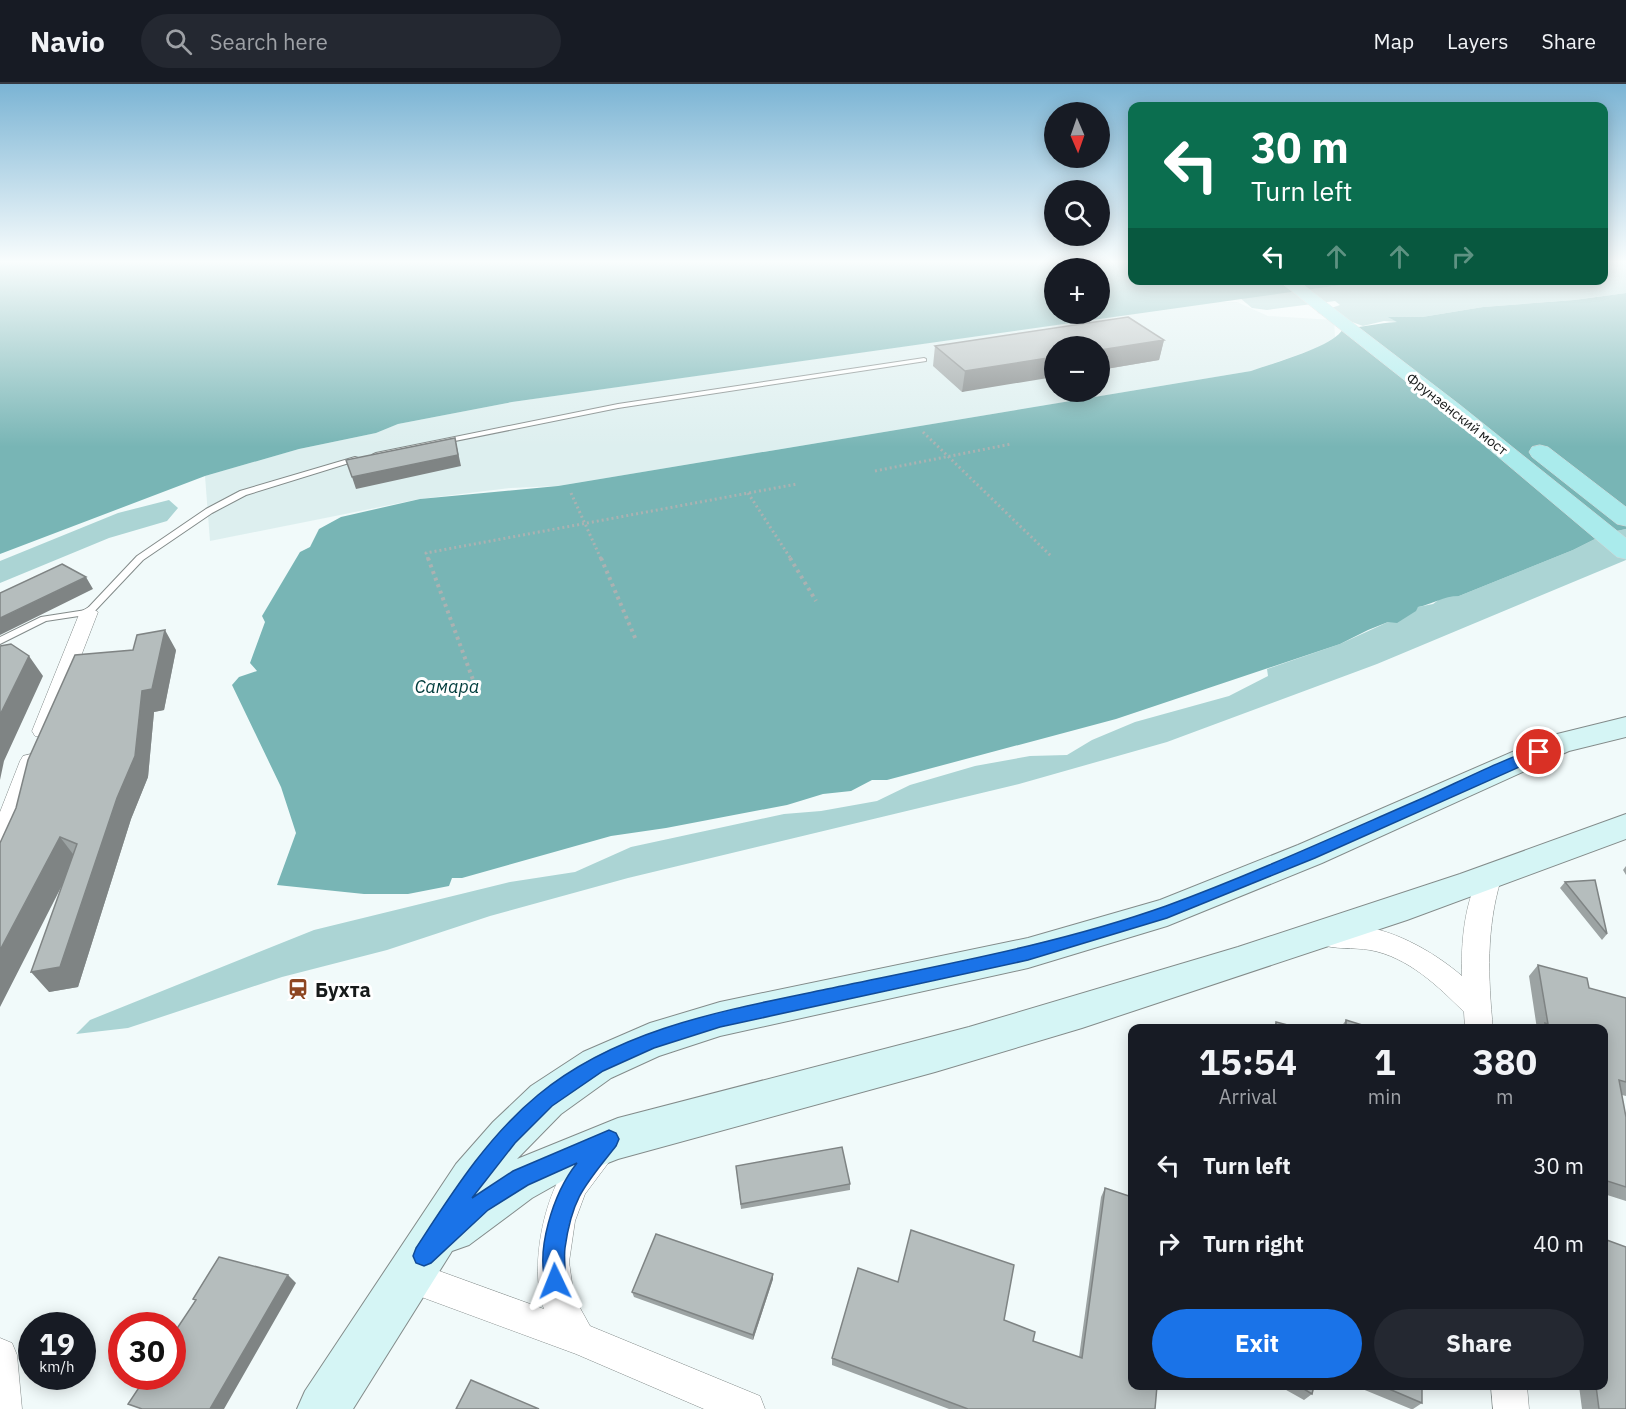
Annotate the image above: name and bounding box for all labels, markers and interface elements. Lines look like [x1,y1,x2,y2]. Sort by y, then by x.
search box [141,14,561,68]
text: Navio [30,23,105,60]
icon: search [162,25,195,58]
text: Search here [210,27,328,56]
text: Map [1374,27,1414,55]
text: Layers [1447,27,1509,55]
text: Share [1542,27,1596,55]
north arrow [1044,102,1110,168]
map controls [1044,102,1110,402]
text: 30 m [1251,120,1349,175]
icon: left [1152,126,1230,204]
text: Turn left [1251,173,1352,208]
button: search [1044,180,1110,246]
icon: left [1257,240,1290,273]
icon: ahead [1320,240,1353,273]
icon: ahead [1383,240,1416,273]
icon: right [1446,240,1479,273]
button: + [1044,258,1110,324]
button: − [1044,336,1110,402]
street label: Фрунзенский мост [1403,369,1512,459]
water label: Самара [415,675,479,698]
pin [1513,726,1564,777]
icon: arrive [1522,735,1555,768]
place label: Бухта [315,976,371,1003]
station icon: Бухта [286,977,310,1001]
text: 15:54 [1199,1038,1297,1085]
text: 1 [1374,1038,1396,1085]
text: 380 [1472,1038,1537,1085]
text: Arrival [1219,1083,1277,1110]
text: min [1368,1083,1402,1110]
text: m [1496,1083,1514,1110]
icon: left [1152,1149,1185,1182]
text: Turn left [1203,1151,1291,1180]
text: 30 m [1533,1151,1584,1180]
icon: right [1152,1227,1185,1260]
text: Turn right [1203,1229,1304,1258]
text: 40 m [1533,1229,1584,1258]
position arrow [523,1249,587,1313]
button: Exit [1152,1309,1362,1378]
button: Share [1374,1309,1584,1378]
speed limit sign: 30 [108,1312,186,1390]
text: 19 [39,1324,75,1363]
text: km/h [39,1357,75,1376]

